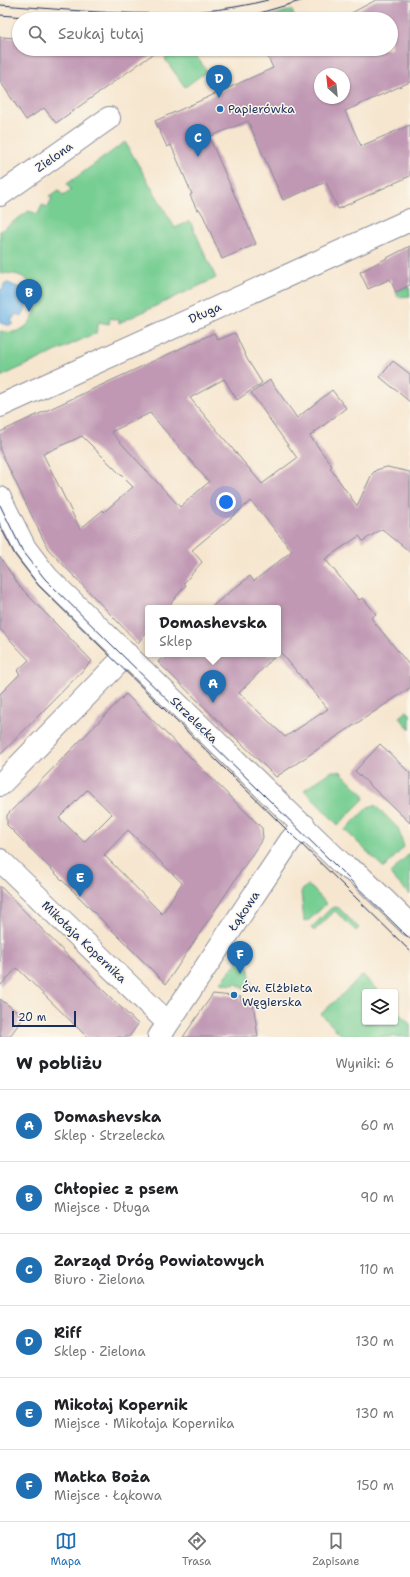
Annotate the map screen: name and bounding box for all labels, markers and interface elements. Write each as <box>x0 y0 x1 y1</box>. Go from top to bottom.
search box <box>12 12 398 56</box>
icon: search <box>26 23 48 45</box>
text: Szukaj tutaj <box>58 24 144 44</box>
pin: D <box>206 65 232 98</box>
north arrow <box>314 68 350 104</box>
place label: Papierówka <box>228 101 295 117</box>
marker: Papierówka <box>215 104 225 114</box>
pin: C <box>185 124 211 157</box>
street label: Zielona <box>32 138 76 176</box>
pin: B <box>16 279 42 312</box>
street label: Długa <box>186 299 224 327</box>
your location <box>216 492 236 512</box>
popup <box>145 605 281 657</box>
text: Domashevska <box>159 613 267 633</box>
text: Sklep <box>159 633 192 650</box>
pin: A <box>200 670 226 703</box>
street label: Strzelecka <box>167 693 222 747</box>
pin: E <box>67 864 93 897</box>
street label: Łąkowa <box>224 887 264 935</box>
street label: Mikołaja Kopernika <box>38 897 130 987</box>
pin: F <box>227 941 253 974</box>
place label: Św. Elżbieta Węgierska <box>242 980 313 1010</box>
map controls <box>362 989 398 1025</box>
button: layers <box>362 989 398 1025</box>
marker: Św. Elżbieta Węgierska <box>229 990 239 1000</box>
scale bar <box>12 1009 76 1028</box>
text: 20 m <box>18 1010 46 1025</box>
text: W pobliżu <box>16 1052 102 1074</box>
text: Wyniki: 6 <box>335 1055 394 1072</box>
text: Domashevska <box>54 1107 161 1127</box>
text: A <box>24 1117 34 1134</box>
text: 60 m <box>361 1117 394 1134</box>
text: Sklep · Strzelecka <box>54 1127 165 1144</box>
text: Chłopiec z psem <box>54 1179 179 1199</box>
text: B <box>25 1189 33 1206</box>
text: 90 m <box>360 1189 394 1206</box>
text: Miejsce · Długa <box>54 1199 150 1216</box>
text: Zarząd Dróg Powiatowych <box>54 1251 264 1271</box>
text: C <box>25 1261 33 1278</box>
text: 110 m <box>359 1261 394 1278</box>
text: Biuro · Zielona <box>54 1271 145 1288</box>
text: Riff <box>54 1323 82 1343</box>
text: D <box>24 1333 34 1350</box>
text: 130 m <box>356 1333 394 1350</box>
text: Sklep · Zielona <box>54 1343 146 1360</box>
text: Mikołaj Kopernik <box>54 1395 188 1415</box>
text: E <box>25 1405 33 1422</box>
text: 130 m <box>356 1405 394 1422</box>
text: Miejsce · Mikołaja Kopernika <box>54 1415 234 1432</box>
text: Matka Boża <box>54 1467 150 1487</box>
text: F <box>25 1477 33 1494</box>
text: 150 m <box>356 1477 394 1494</box>
text: Miejsce · Łąkowa <box>54 1487 162 1504</box>
tab: Mapa <box>51 1530 81 1569</box>
tab: Trasa <box>182 1530 211 1569</box>
tab: Zapisane <box>312 1530 359 1569</box>

